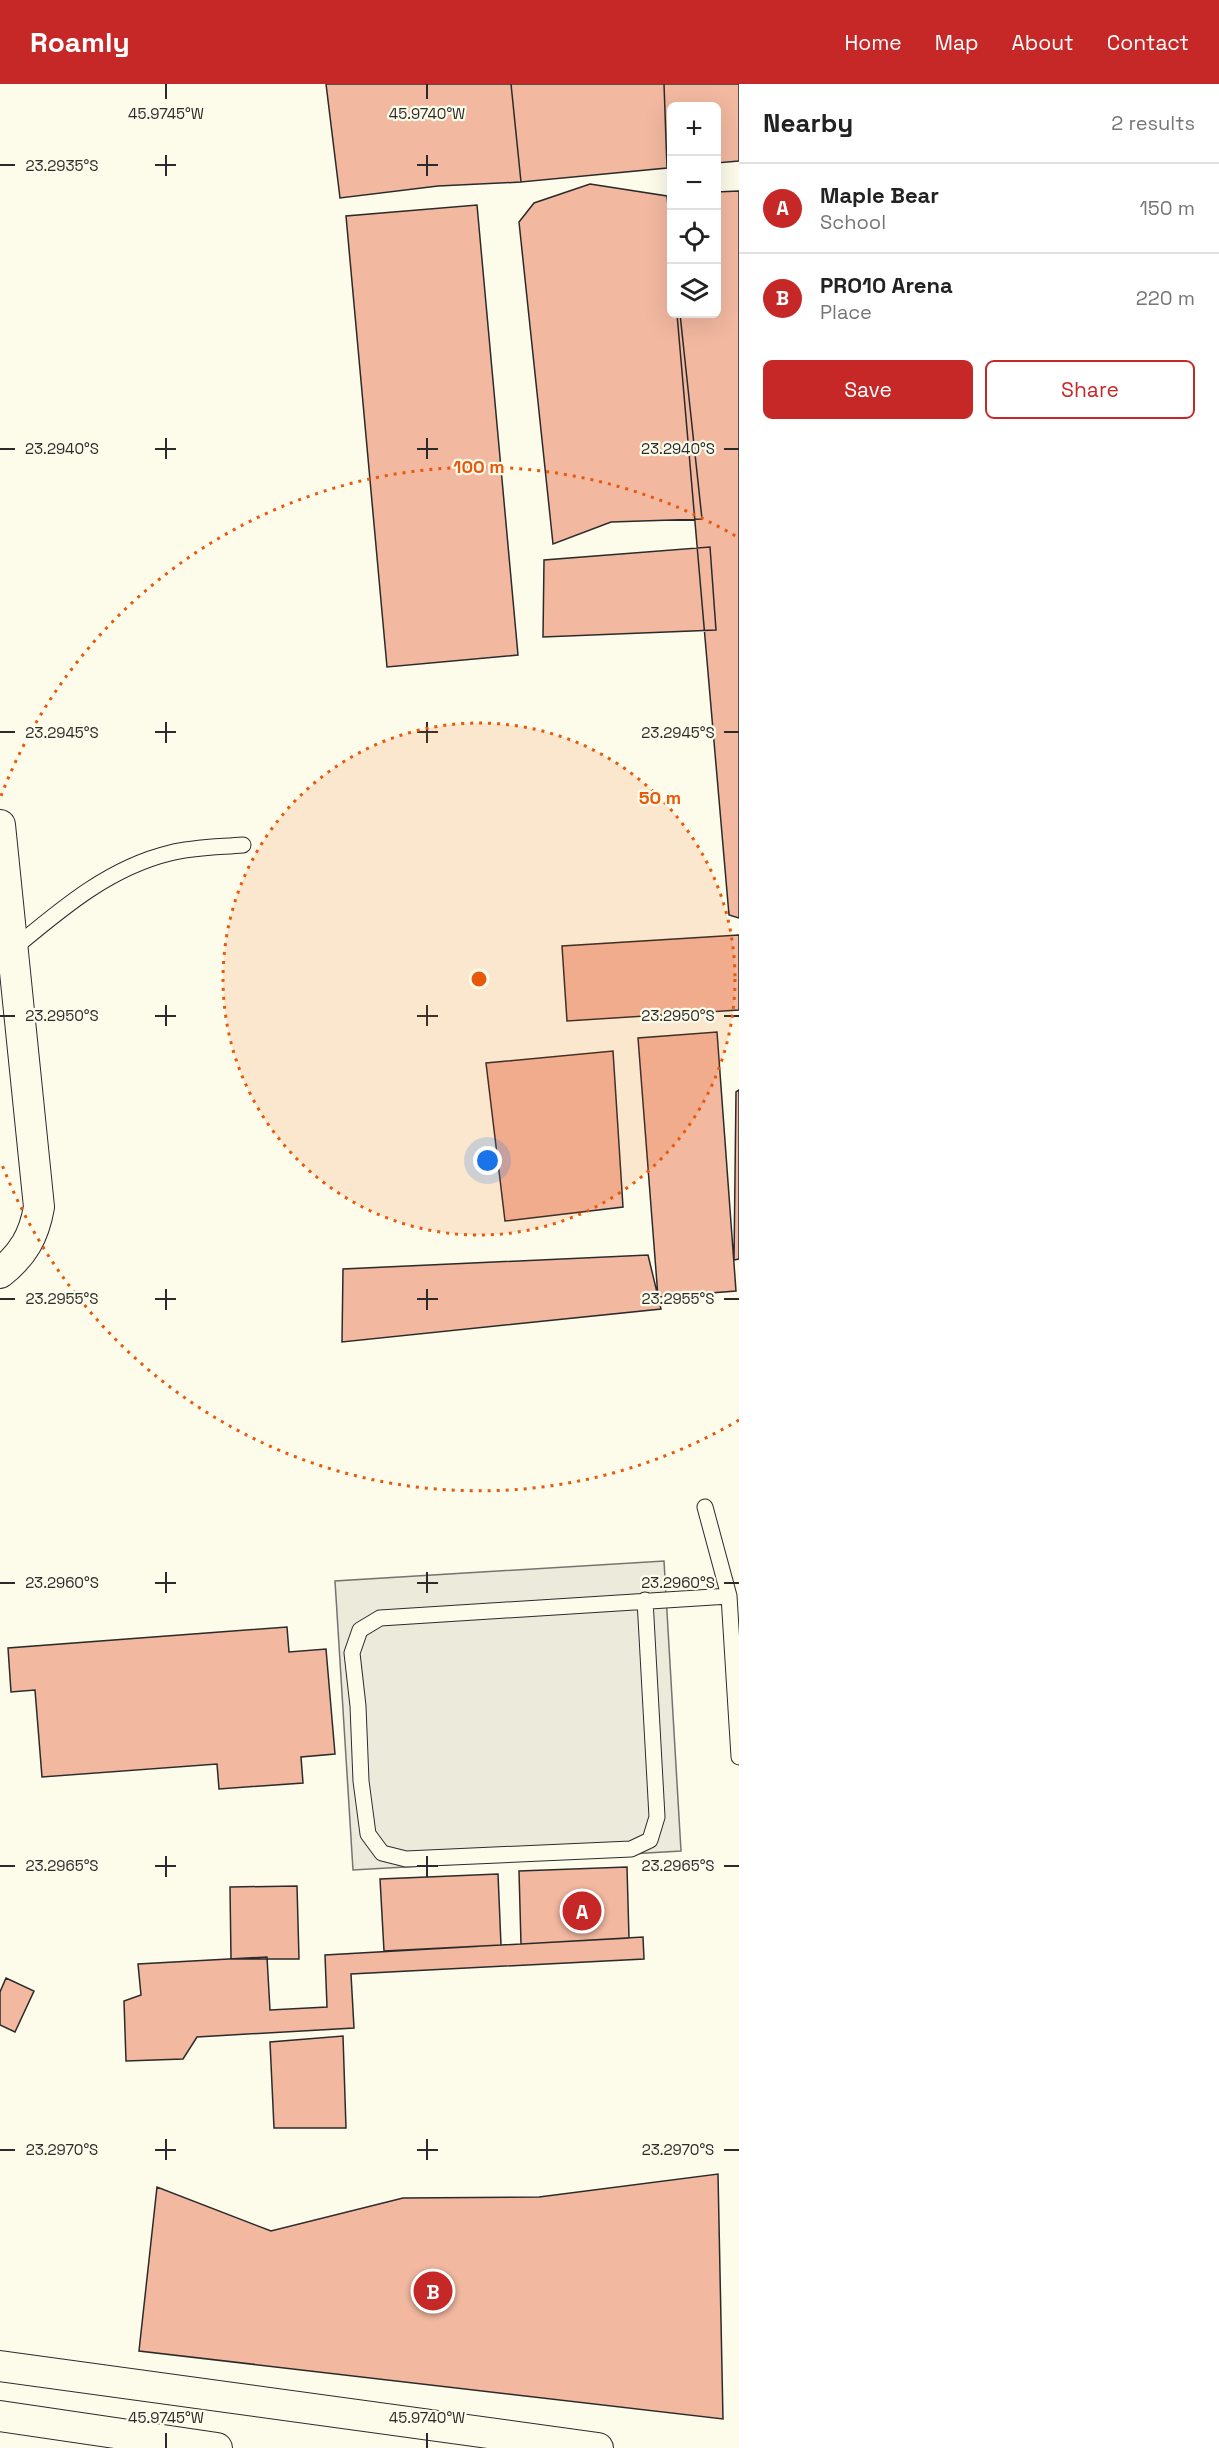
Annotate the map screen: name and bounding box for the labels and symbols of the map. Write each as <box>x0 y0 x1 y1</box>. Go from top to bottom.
text: 45.9745°W <box>128 104 204 123</box>
text: 45.9740°W <box>389 104 465 123</box>
text: 23.2935°S <box>26 156 99 175</box>
text: 23.2940°S <box>25 439 99 458</box>
text: 23.2940°S <box>641 439 715 458</box>
text: 100 m <box>453 455 505 478</box>
text: 23.2945°S <box>25 723 99 742</box>
text: 23.2945°S <box>641 723 715 742</box>
text: 50 m <box>639 786 681 809</box>
centre of rings <box>469 969 489 989</box>
text: 23.2950°S <box>25 1006 99 1025</box>
text: 23.2950°S <box>641 1006 715 1025</box>
your location <box>473 1146 502 1175</box>
text: 23.2955°S <box>26 1289 98 1308</box>
text: 23.2955°S <box>642 1289 714 1308</box>
text: 23.2960°S <box>25 1573 99 1592</box>
text: 23.2960°S <box>641 1573 715 1592</box>
text: 23.2965°S <box>25 1856 99 1875</box>
text: 23.2965°S <box>641 1856 715 1875</box>
pin: A <box>562 1888 602 1934</box>
text: 23.2970°S <box>26 2140 98 2159</box>
text: 23.2970°S <box>642 2140 714 2159</box>
pin: B <box>414 2268 452 2314</box>
text: 45.9745°W <box>128 2408 204 2427</box>
text: 45.9740°W <box>389 2408 465 2427</box>

